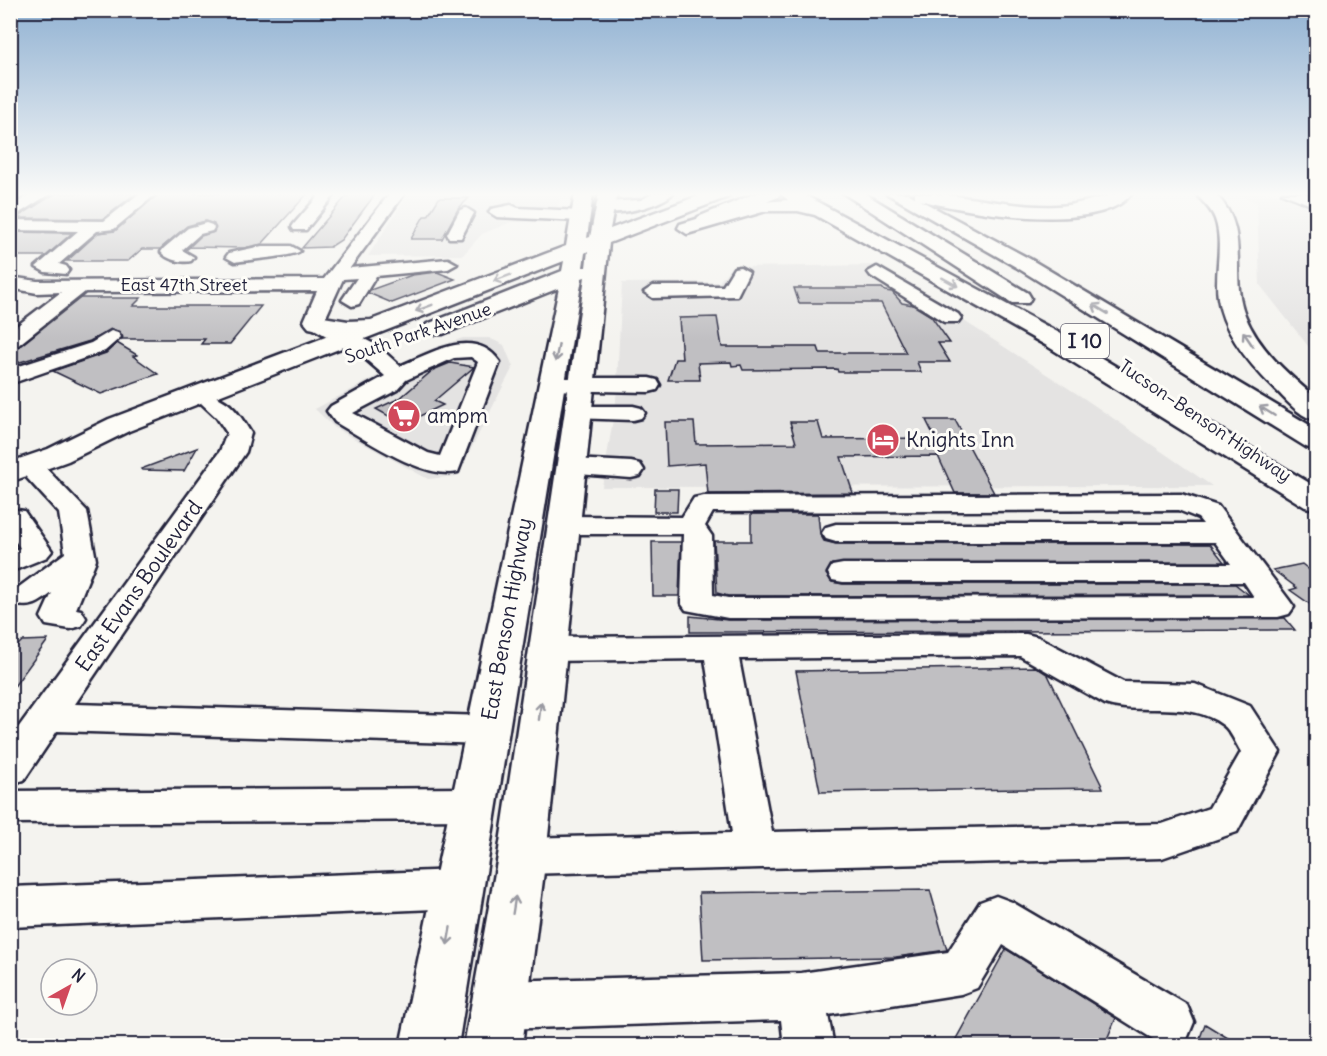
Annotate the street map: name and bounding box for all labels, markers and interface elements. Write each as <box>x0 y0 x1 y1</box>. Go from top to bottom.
street label: East 47th Street <box>121 273 247 296</box>
one-way arrow <box>494 273 512 284</box>
one-way arrow <box>940 277 958 288</box>
street label: South Park Avenue <box>342 297 494 368</box>
one-way arrow <box>416 303 434 314</box>
one-way arrow <box>1092 303 1109 315</box>
road number: I 10 <box>1061 324 1109 358</box>
one-way arrow <box>1242 331 1254 348</box>
one-way arrow <box>551 343 562 362</box>
street label: Tucson–Benson Highway <box>1115 354 1296 487</box>
supermarket icon: ampm <box>386 398 422 434</box>
place label: ampm <box>427 402 488 429</box>
one-way arrow <box>1259 404 1276 416</box>
hotel icon: Knights Inn <box>865 422 901 458</box>
place label: Knights Inn <box>906 426 1014 453</box>
street label: East Evans Boulevard <box>69 495 208 677</box>
street label: East Benson Highway <box>475 516 538 722</box>
one-way arrow <box>535 702 546 722</box>
one-way arrow <box>508 895 519 915</box>
one-way arrow <box>443 926 454 945</box>
north arrow <box>39 957 99 1017</box>
text: N <box>68 964 89 987</box>

